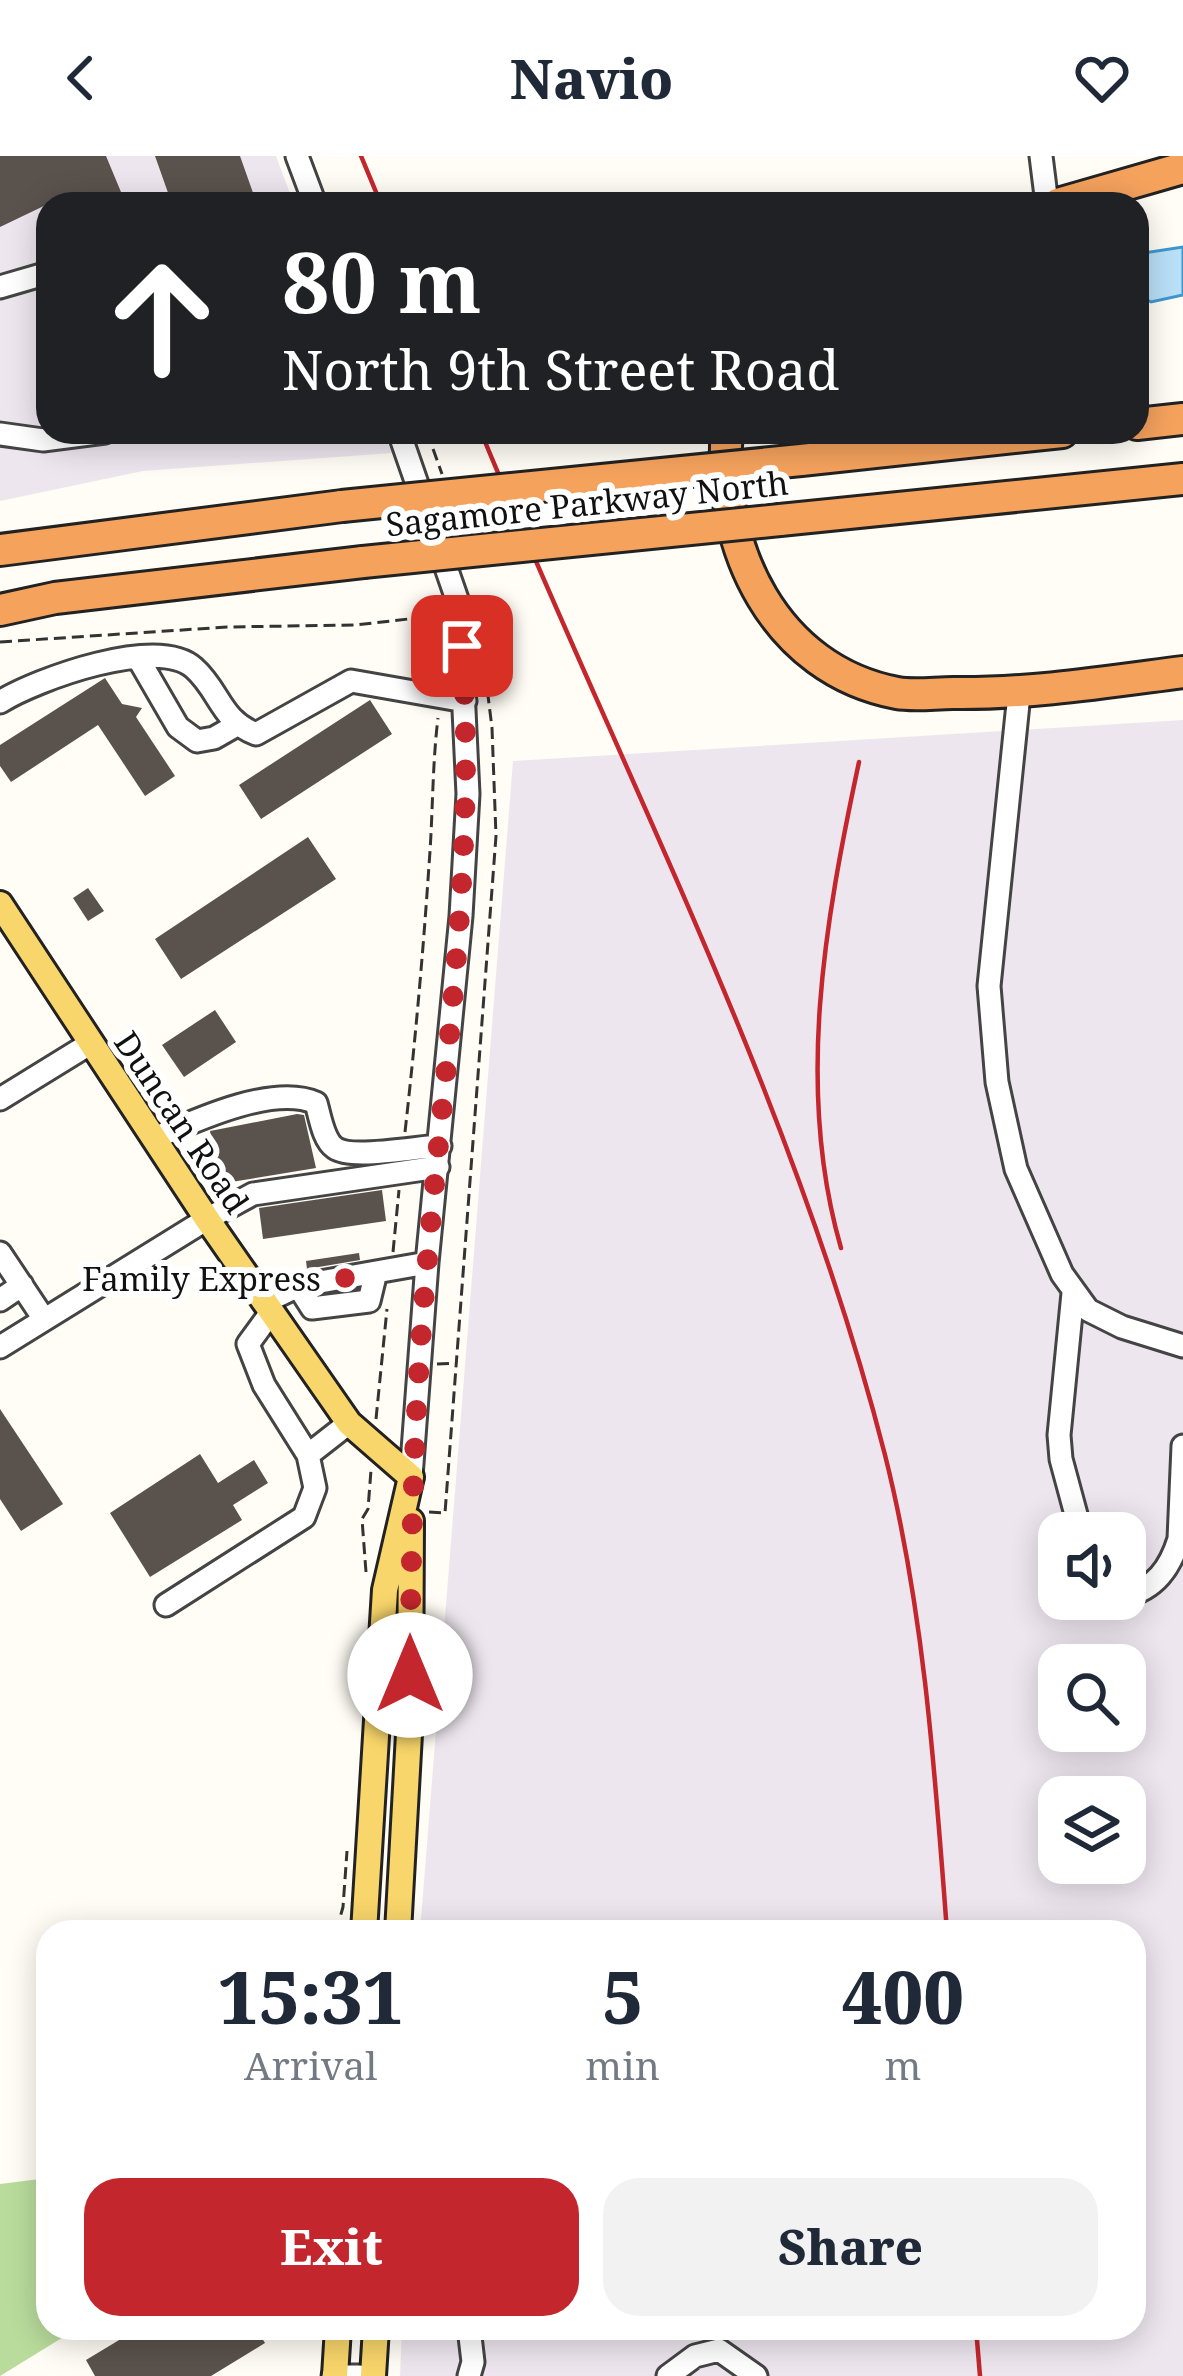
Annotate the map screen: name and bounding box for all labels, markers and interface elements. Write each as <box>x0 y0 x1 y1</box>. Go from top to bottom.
text: Navio <box>510 41 673 115</box>
icon: back <box>48 45 114 111</box>
icon: heart <box>1069 45 1135 111</box>
text: 80 m <box>282 223 482 338</box>
icon: ahead <box>84 240 240 396</box>
text: North 9th Street Road <box>282 332 839 406</box>
street label: Sagamore Parkway North <box>384 459 790 546</box>
pin <box>411 595 513 697</box>
icon: arrive <box>429 613 495 679</box>
street label: Duncan Road <box>105 1022 259 1222</box>
place label: Family Express <box>82 1256 321 1301</box>
marker: Family Express <box>332 1265 358 1291</box>
map controls <box>1038 1512 1146 1884</box>
button: sound <box>1038 1512 1146 1620</box>
position arrow <box>347 1612 473 1738</box>
button: search <box>1038 1644 1146 1752</box>
button: layers <box>1038 1776 1146 1884</box>
text: 15:31 <box>218 1947 404 2045</box>
text: 5 <box>602 1947 643 2045</box>
text: 400 <box>842 1947 964 2045</box>
text: Arrival <box>244 2038 377 2091</box>
text: min <box>585 2038 660 2091</box>
text: m <box>885 2038 921 2091</box>
button: Exit <box>84 2178 579 2316</box>
button: Share <box>603 2178 1098 2316</box>

